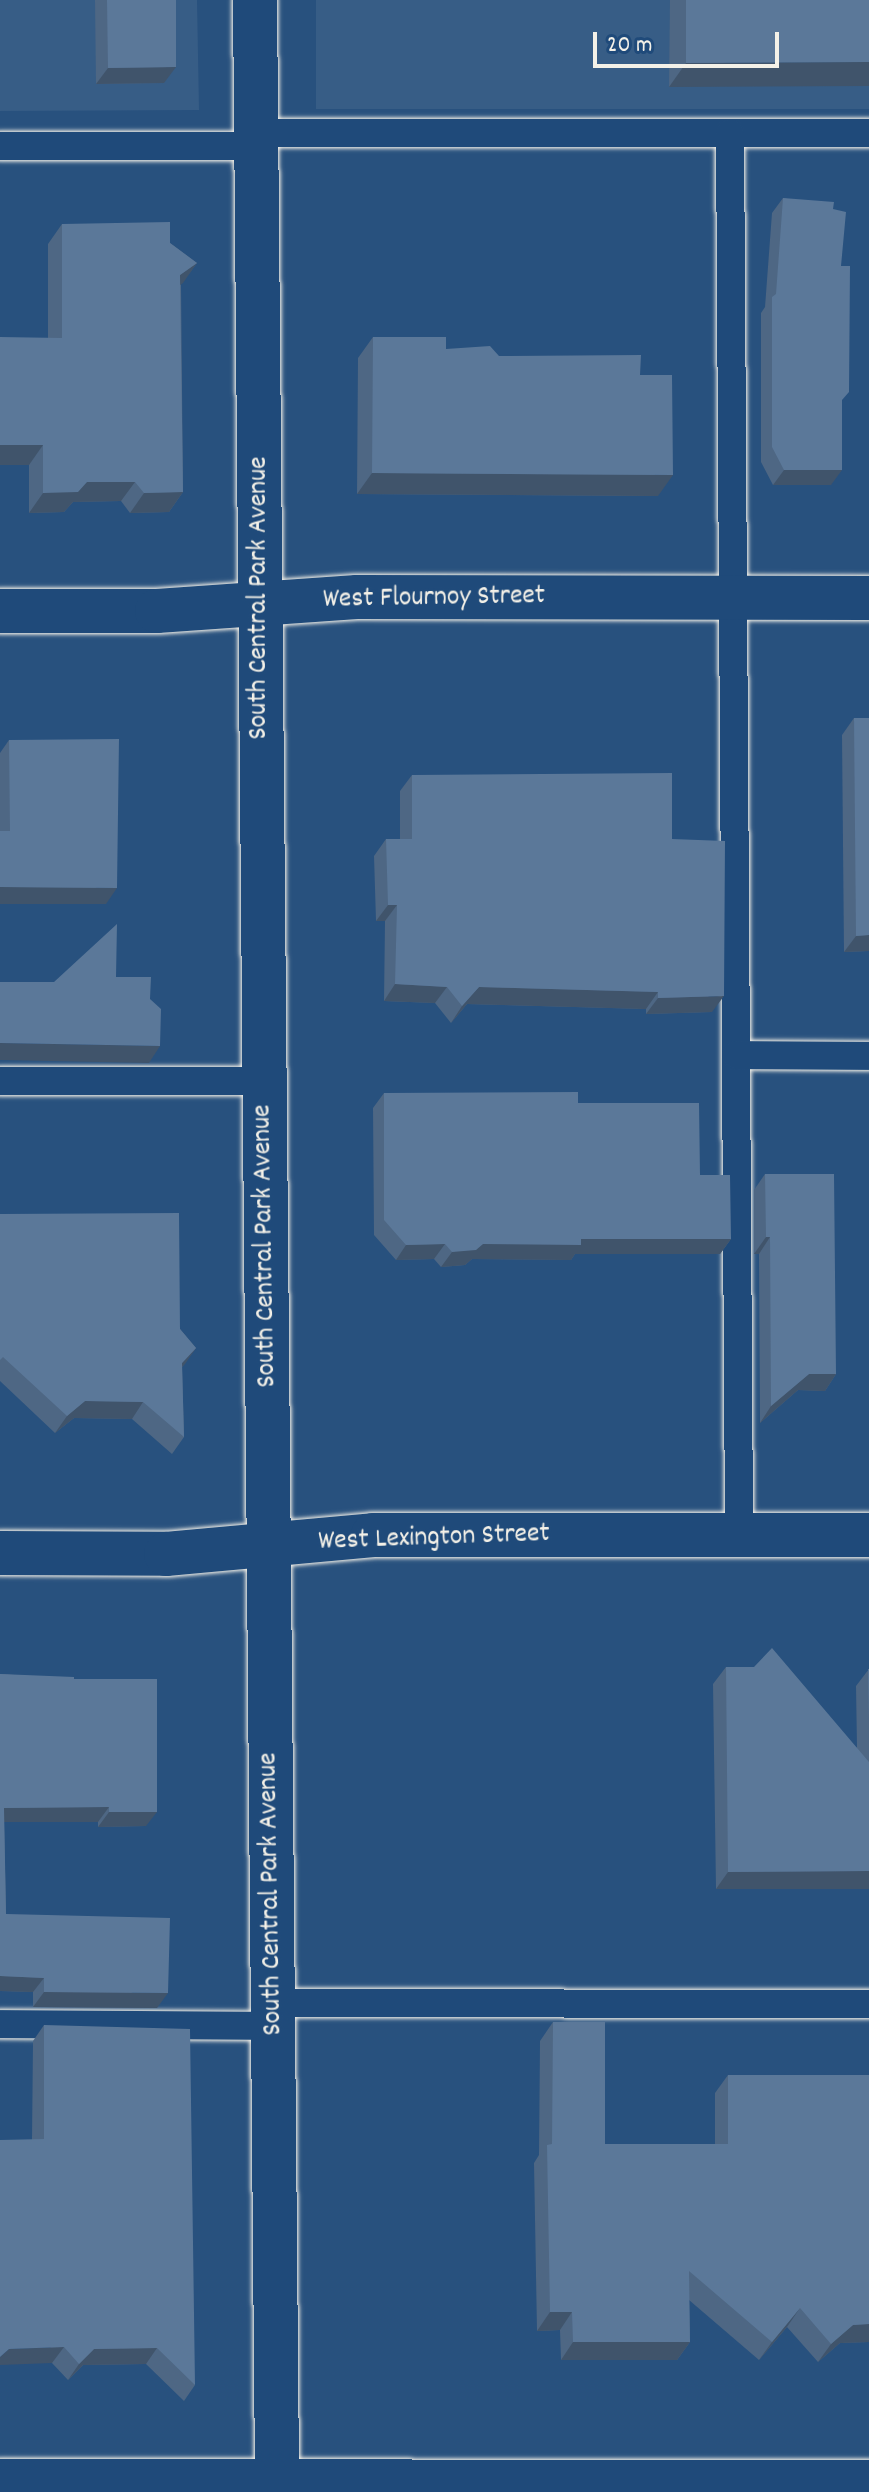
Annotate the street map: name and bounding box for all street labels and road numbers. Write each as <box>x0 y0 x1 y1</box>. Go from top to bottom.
street label: South Central Park Avenue <box>243 456 277 740</box>
street label: West Flournoy Street <box>323 580 545 618</box>
street label: South Central Park Avenue <box>247 1104 285 1388</box>
street label: West Lexington Street <box>318 1518 550 1560</box>
street label: South Central Park Avenue <box>253 1752 291 2036</box>

